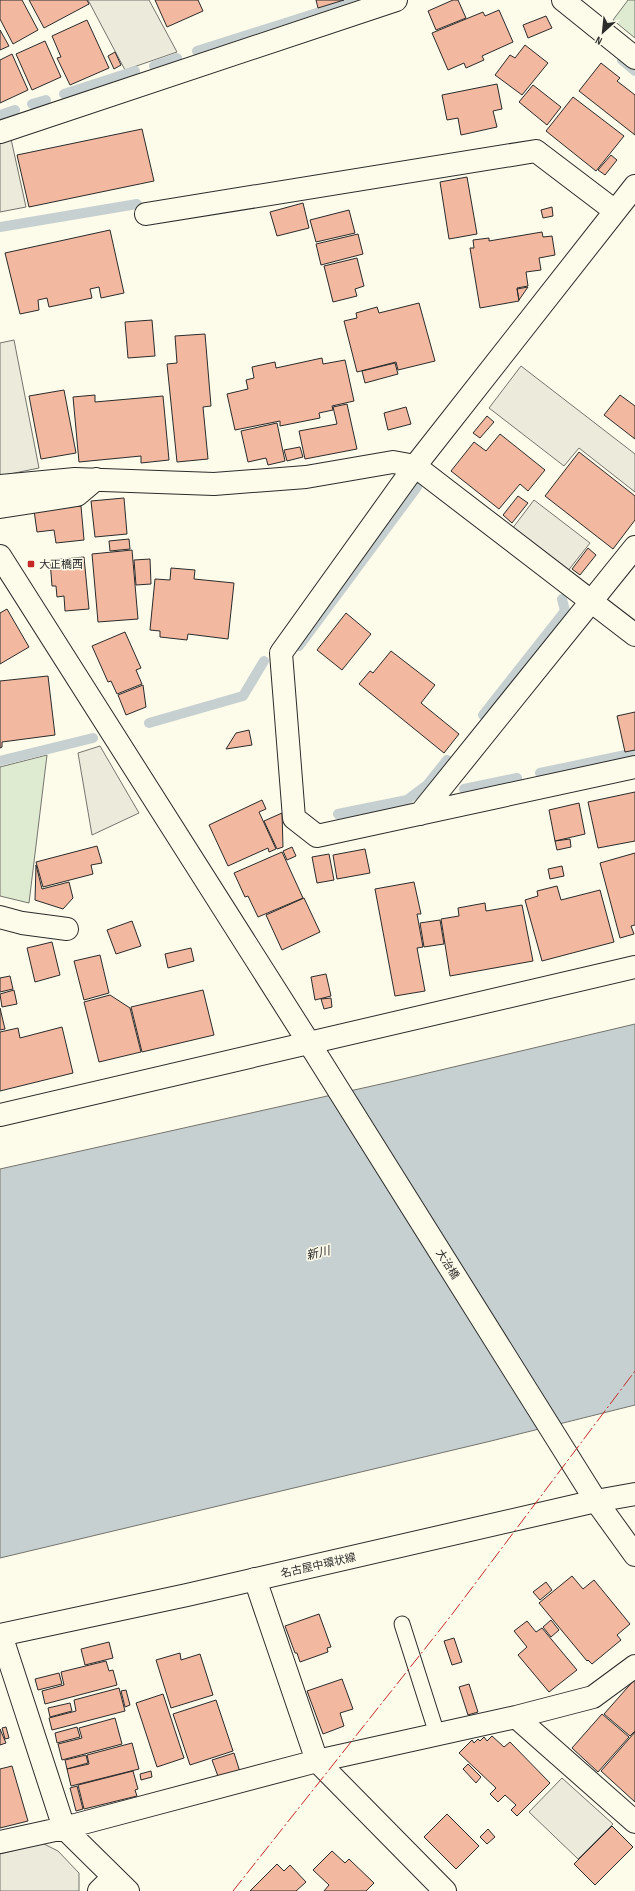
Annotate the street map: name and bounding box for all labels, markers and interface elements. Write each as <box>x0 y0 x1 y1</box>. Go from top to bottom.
north arrow <box>583 12 623 52</box>
text: N <box>593 33 604 48</box>
place label: 大正橋西 <box>39 558 83 571</box>
marker: 大正橋西 <box>26 559 36 569</box>
water label: 新川 <box>305 1243 334 1264</box>
street label: 大治橋 <box>433 1247 462 1282</box>
street label: 名古屋中環状線 <box>279 1550 357 1580</box>

